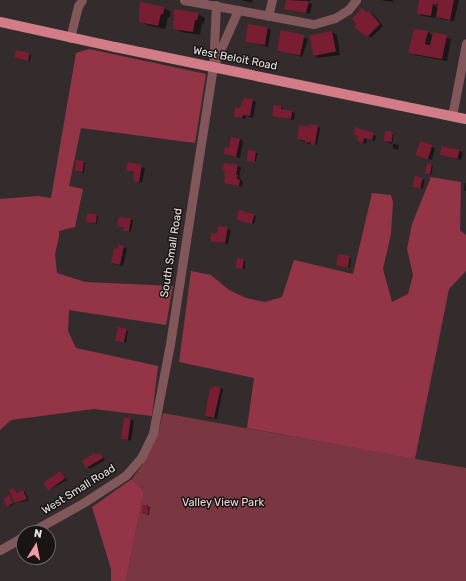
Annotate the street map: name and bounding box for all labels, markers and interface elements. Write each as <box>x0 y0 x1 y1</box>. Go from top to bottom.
street label: West Beloit Road <box>192 44 278 74</box>
street label: South Small Road <box>158 207 186 299</box>
street label: West Small Road <box>40 462 118 518</box>
park label: Valley View Park <box>182 496 264 510</box>
north arrow <box>16 525 56 565</box>
text: N <box>33 527 43 541</box>

